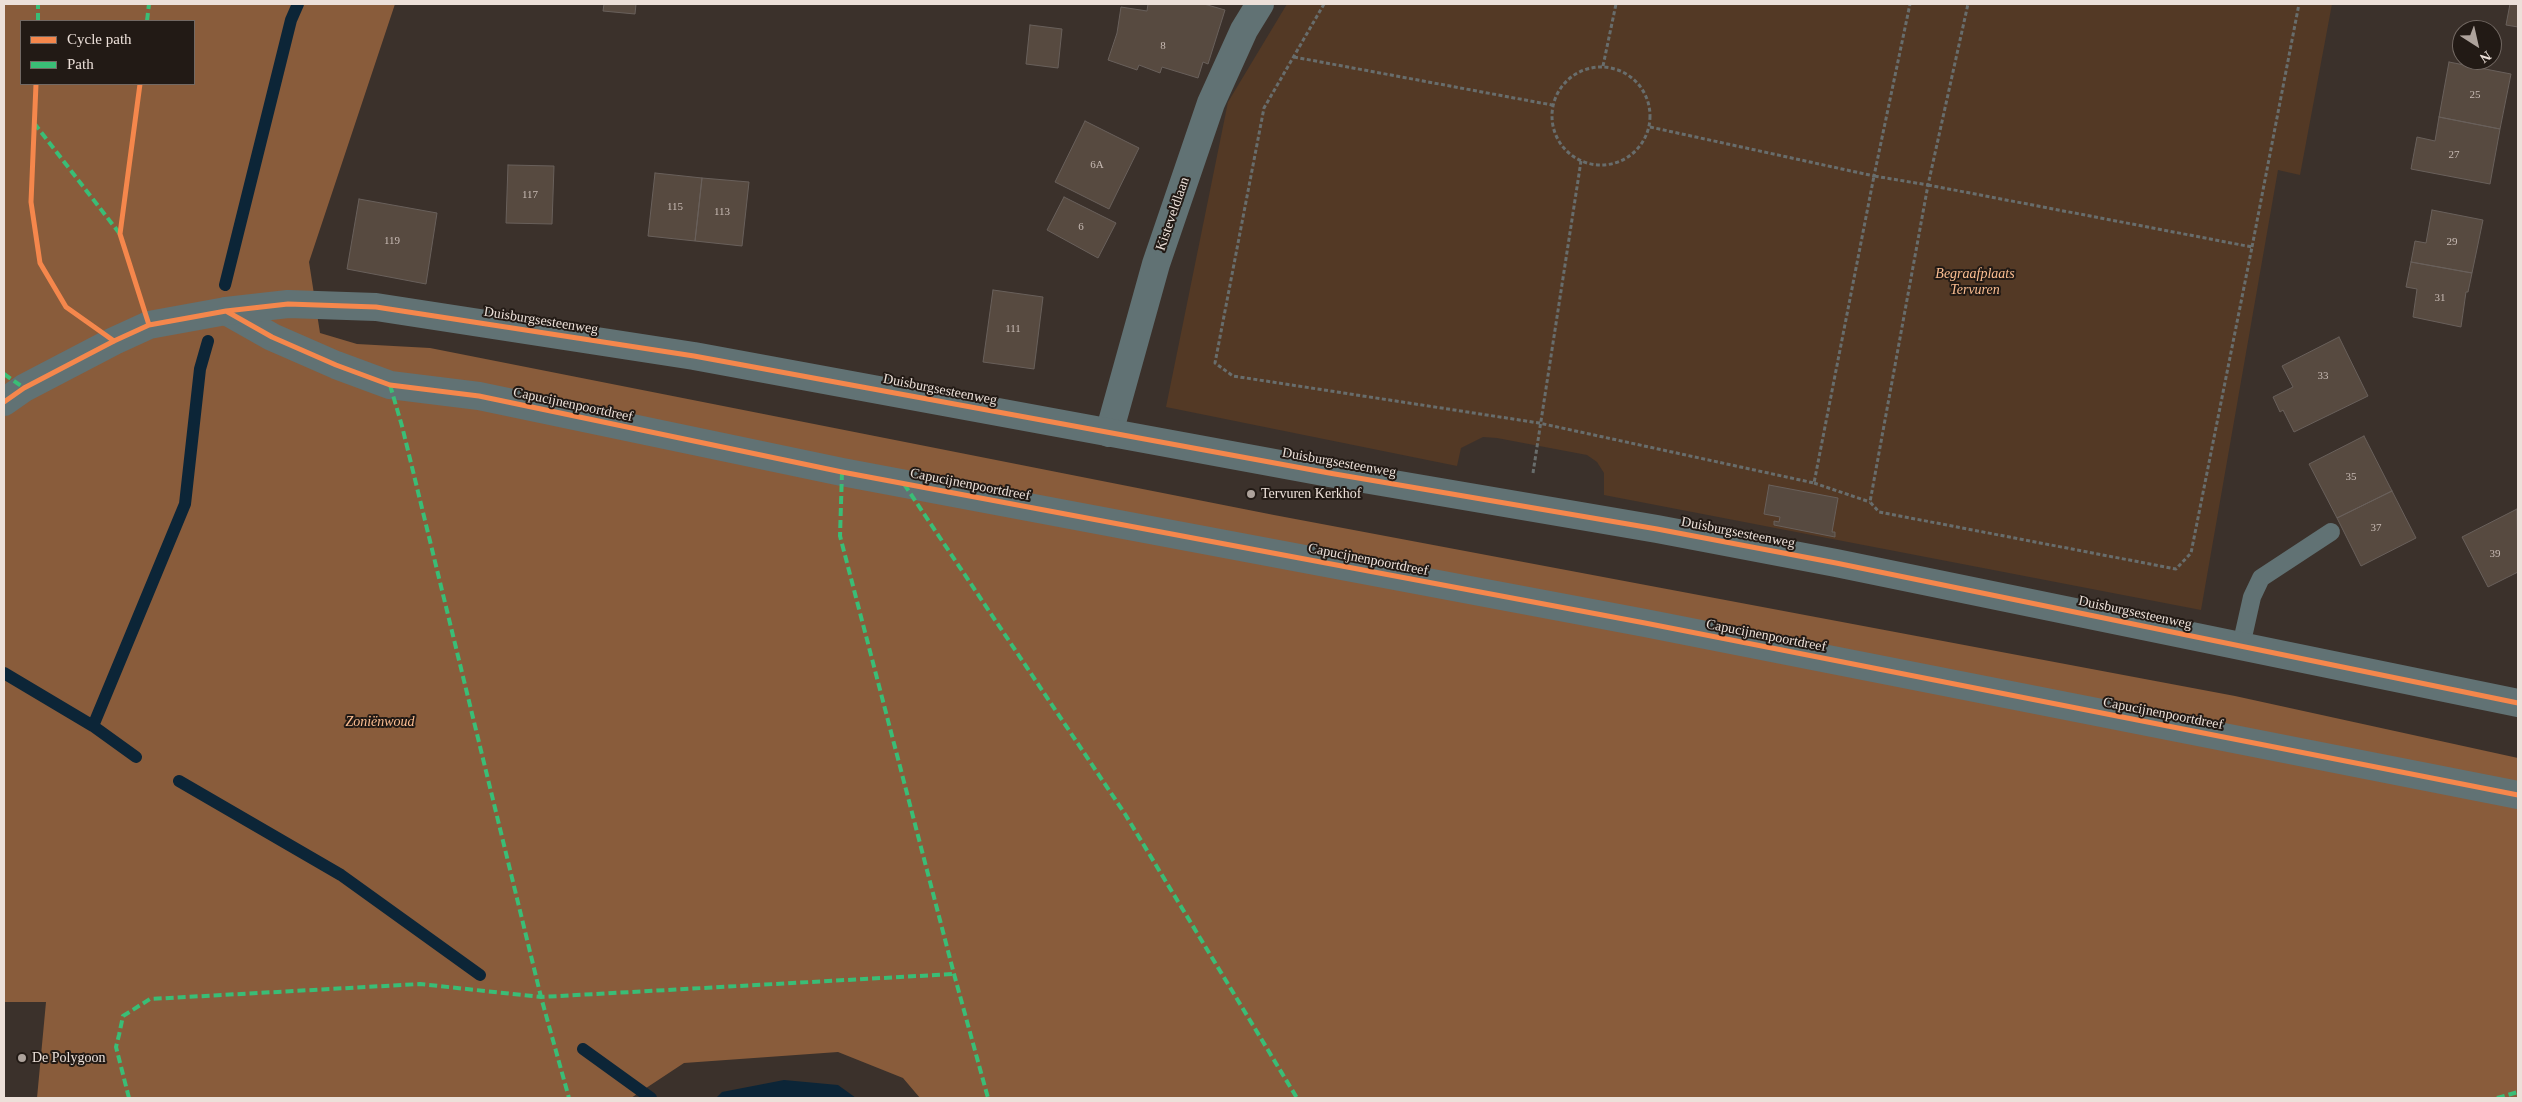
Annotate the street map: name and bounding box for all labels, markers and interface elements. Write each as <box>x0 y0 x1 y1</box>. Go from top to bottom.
legend <box>20 20 195 85</box>
north arrow <box>2452 20 2502 70</box>
text: Cycle path <box>67 31 132 47</box>
house number: 8 <box>1160 39 1166 53</box>
text: N <box>2477 48 2494 66</box>
text: Path <box>67 56 94 72</box>
house number: 25 <box>2470 88 2480 102</box>
house number: 27 <box>2448 148 2460 162</box>
house number: 6A <box>1090 158 1104 172</box>
street label: Kisteveldlaan <box>1153 175 1193 253</box>
house number: 117 <box>522 188 538 202</box>
house number: 115 <box>667 200 683 214</box>
house number: 113 <box>714 205 730 219</box>
house number: 6 <box>1078 220 1084 234</box>
house number: 119 <box>384 234 400 248</box>
house number: 29 <box>2446 235 2458 249</box>
park label: Begraafplaats Tervuren <box>1935 266 2015 298</box>
house number: 31 <box>2434 291 2446 305</box>
street label: Duisburgsesteenweg <box>483 304 599 338</box>
house number: 111 <box>1005 322 1021 336</box>
house number: 33 <box>2318 369 2328 383</box>
street label: Duisburgsesteenweg <box>882 371 998 409</box>
street label: Capucijnenpoortdreef <box>512 384 634 426</box>
street label: Duisburgsesteenweg <box>1281 445 1397 481</box>
street label: Capucijnenpoortdreef <box>908 465 1032 505</box>
house number: 35 <box>2346 470 2356 484</box>
place label: Tervuren Kerkhof <box>1261 486 1361 502</box>
marker: Tervuren Kerkhof <box>1245 488 1257 500</box>
street label: Duisburgsesteenweg <box>1680 514 1796 552</box>
house number: 37 <box>2370 521 2382 535</box>
street label: Capucijnenpoortdreef <box>1306 540 1430 580</box>
house number: 39 <box>2490 547 2500 561</box>
street label: Duisburgsesteenweg <box>2077 593 2193 633</box>
street label: Capucijnenpoortdreef <box>1704 616 1828 656</box>
street label: Capucijnenpoortdreef <box>2101 694 2225 734</box>
park label: Zoniënwoud <box>345 714 415 730</box>
place label: De Polygoon <box>32 1050 106 1066</box>
marker: De Polygoon <box>16 1052 28 1064</box>

